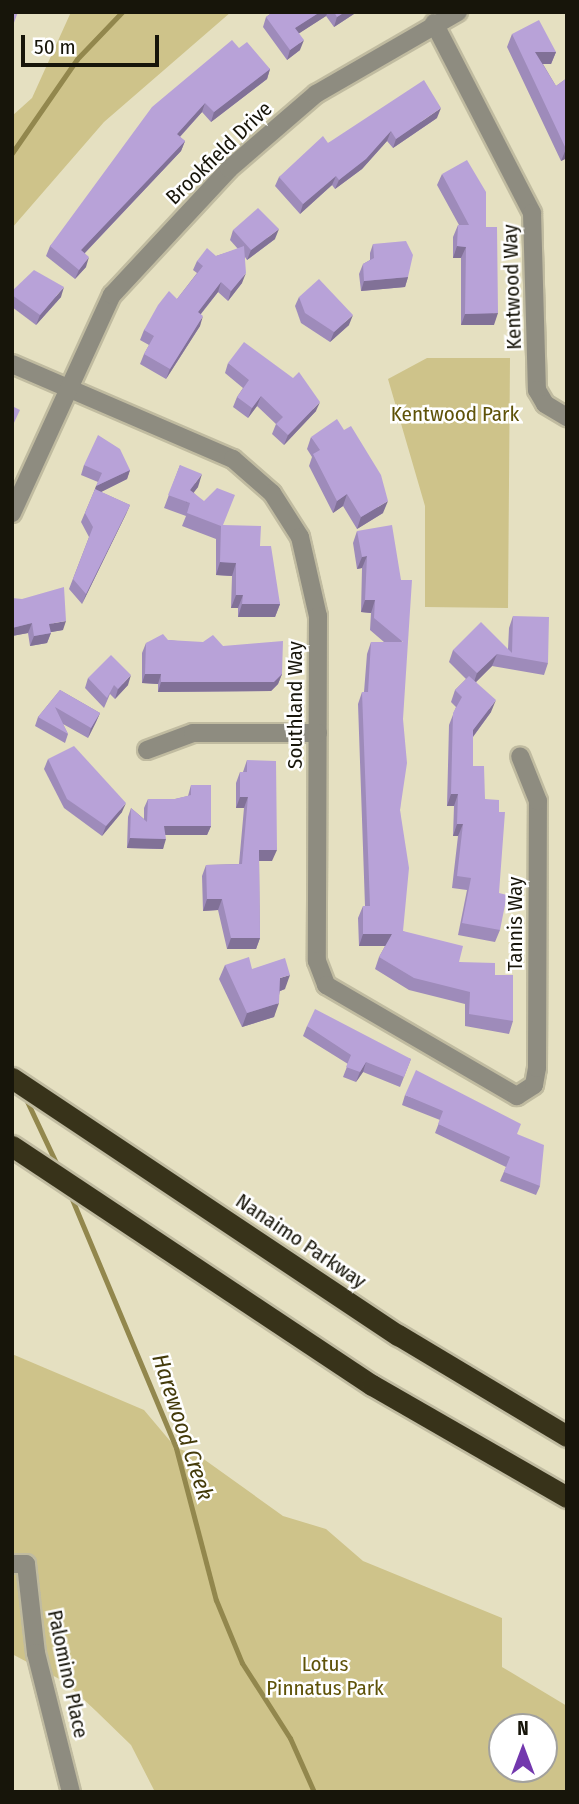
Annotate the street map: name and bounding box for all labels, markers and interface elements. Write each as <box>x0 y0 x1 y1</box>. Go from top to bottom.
scale bar <box>24 21 163 65</box>
text: 50 m <box>34 34 76 60</box>
street label: Brookfield Drive <box>161 96 277 210</box>
street label: Kentwood Way <box>497 224 527 350</box>
park label: Kentwood Park <box>391 401 519 427</box>
street label: Southland Way <box>282 641 308 769</box>
street label: Tannis Way <box>502 877 528 971</box>
street label: Nanaimo Parkway <box>231 1188 371 1294</box>
water label: Harewood Creek <box>146 1350 220 1504</box>
street label: Palomino Place <box>42 1608 94 1740</box>
park label: Lotus Pinnatus Park <box>266 1651 384 1701</box>
north arrow <box>488 1713 558 1783</box>
text: N <box>517 1717 529 1740</box>

